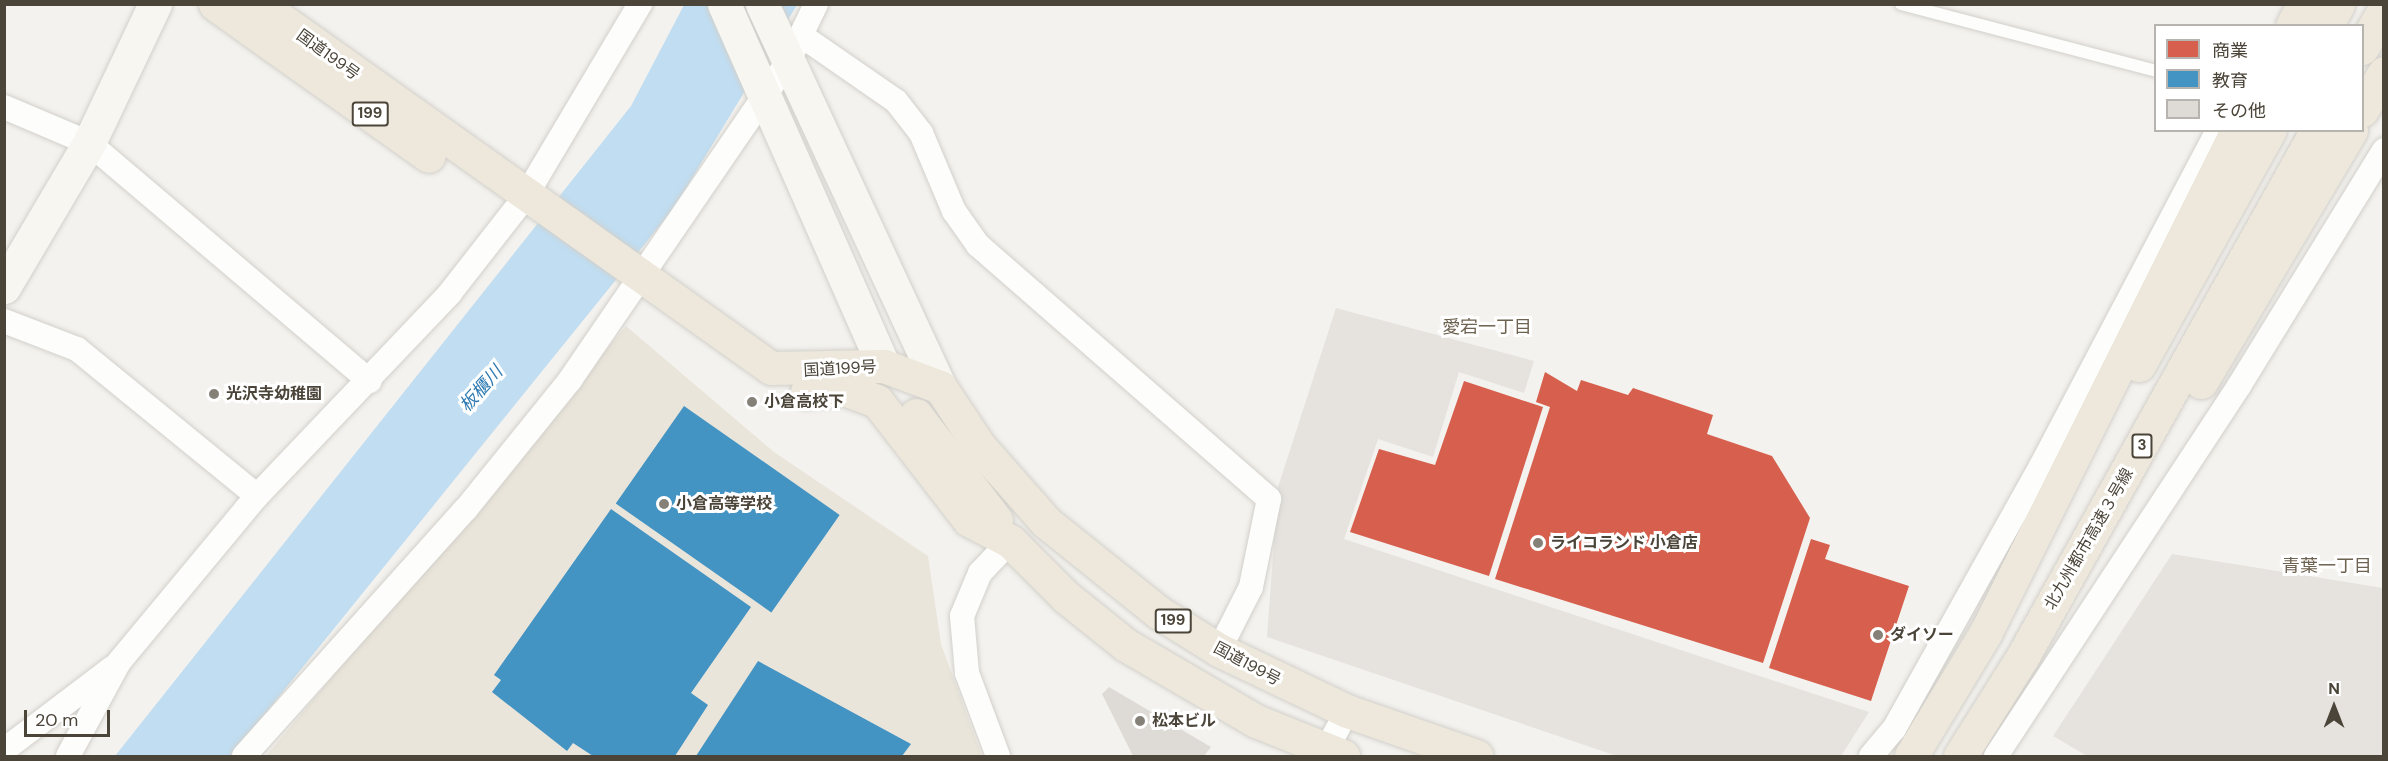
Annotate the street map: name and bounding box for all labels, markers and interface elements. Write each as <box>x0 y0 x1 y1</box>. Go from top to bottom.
legend <box>2154 24 2364 132</box>
street label: 国道199号 <box>293 26 363 84</box>
text: 商業 <box>2212 39 2248 63</box>
text: 教育 <box>2212 69 2248 93</box>
text: その他 <box>2212 99 2266 123</box>
road number: 199 <box>350 102 389 126</box>
district label: 愛宕一丁目 <box>1442 316 1532 338</box>
street label: 国道199号 <box>803 358 877 380</box>
water label: 板櫃川 <box>455 362 507 416</box>
place label: 光沢寺幼稚園 <box>226 384 322 404</box>
marker: 光沢寺幼稚園 <box>207 387 221 401</box>
place label: 小倉高校下 <box>764 392 844 412</box>
marker: 小倉高校下 <box>745 395 759 409</box>
road number: 3 <box>2130 434 2154 458</box>
street label: 北九州都市高速３号線 <box>2041 465 2137 613</box>
place label: 小倉高等学校 <box>676 494 772 514</box>
marker: 小倉高等学校 <box>657 497 671 511</box>
place label: ライコランド 小倉店 <box>1550 533 1698 553</box>
marker: ライコランド 小倉店 <box>1531 536 1545 550</box>
district label: 青葉一丁目 <box>2282 555 2372 577</box>
road number: 199 <box>1154 609 1192 633</box>
place label: ダイソー <box>1890 625 1954 645</box>
marker: ダイソー <box>1871 628 1885 642</box>
street label: 国道199号 <box>1210 638 1284 690</box>
north arrow <box>2304 677 2364 737</box>
text: N <box>2328 678 2340 699</box>
scale bar <box>27 698 112 736</box>
text: 20 m <box>35 708 78 732</box>
place label: 松本ビル <box>1152 711 1216 731</box>
marker: 松本ビル <box>1133 714 1147 728</box>

